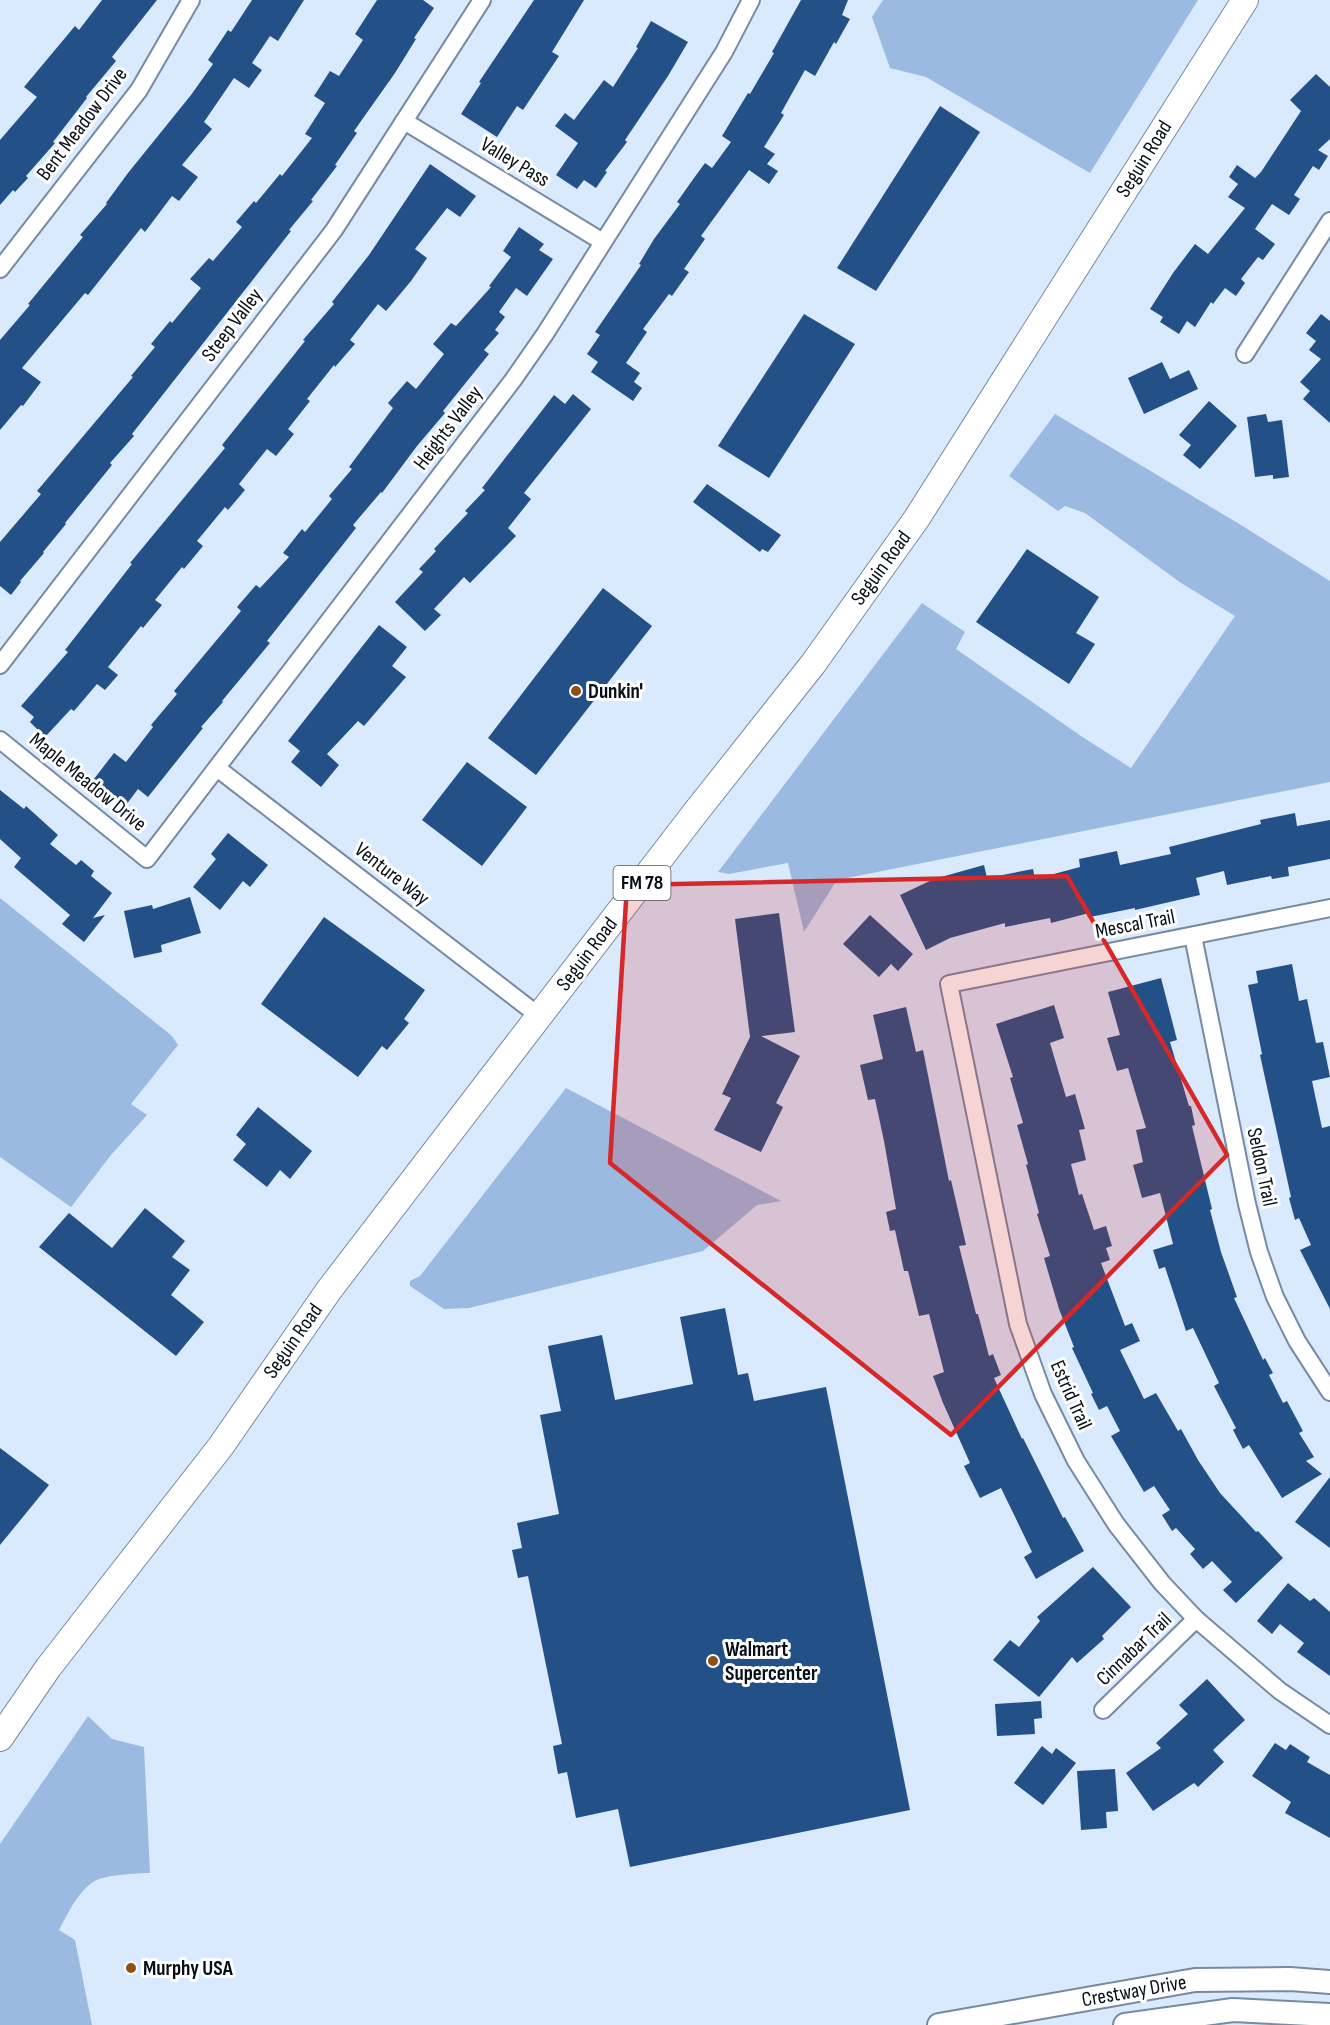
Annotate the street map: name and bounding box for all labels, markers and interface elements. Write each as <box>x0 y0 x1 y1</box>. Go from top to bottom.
street label: Bent Meadow Drive <box>31 63 133 185</box>
street label: Seguin Road <box>1111 116 1177 202</box>
street label: Valley Pass <box>476 132 554 192</box>
street label: Steep Valley <box>196 283 268 367</box>
street label: Heights Valley <box>408 381 488 475</box>
street label: Seguin Road <box>846 526 916 610</box>
place label: Dunkin' <box>588 679 643 704</box>
marker: Dunkin' <box>569 684 583 698</box>
street label: Maple Meadow Drive <box>25 727 151 837</box>
street label: Venture Way <box>350 837 434 911</box>
road number: FM 78 <box>614 866 670 900</box>
street label: Mescal Trail <box>1093 904 1177 944</box>
street label: Seguin Road <box>551 912 623 996</box>
street label: Seldon Trail <box>1241 1125 1283 1209</box>
street label: Seguin Road <box>258 1299 328 1383</box>
street label: Estrid Trail <box>1045 1356 1097 1434</box>
street label: Cinnabar Trail <box>1091 1607 1177 1691</box>
place label: Walmart Supercenter <box>725 1637 818 1686</box>
marker: Walmart Supercenter <box>706 1654 720 1668</box>
place label: Murphy USA <box>143 1956 234 1981</box>
marker: Murphy USA <box>124 1961 138 1975</box>
street label: Crestway Drive <box>1080 1970 1188 2012</box>

